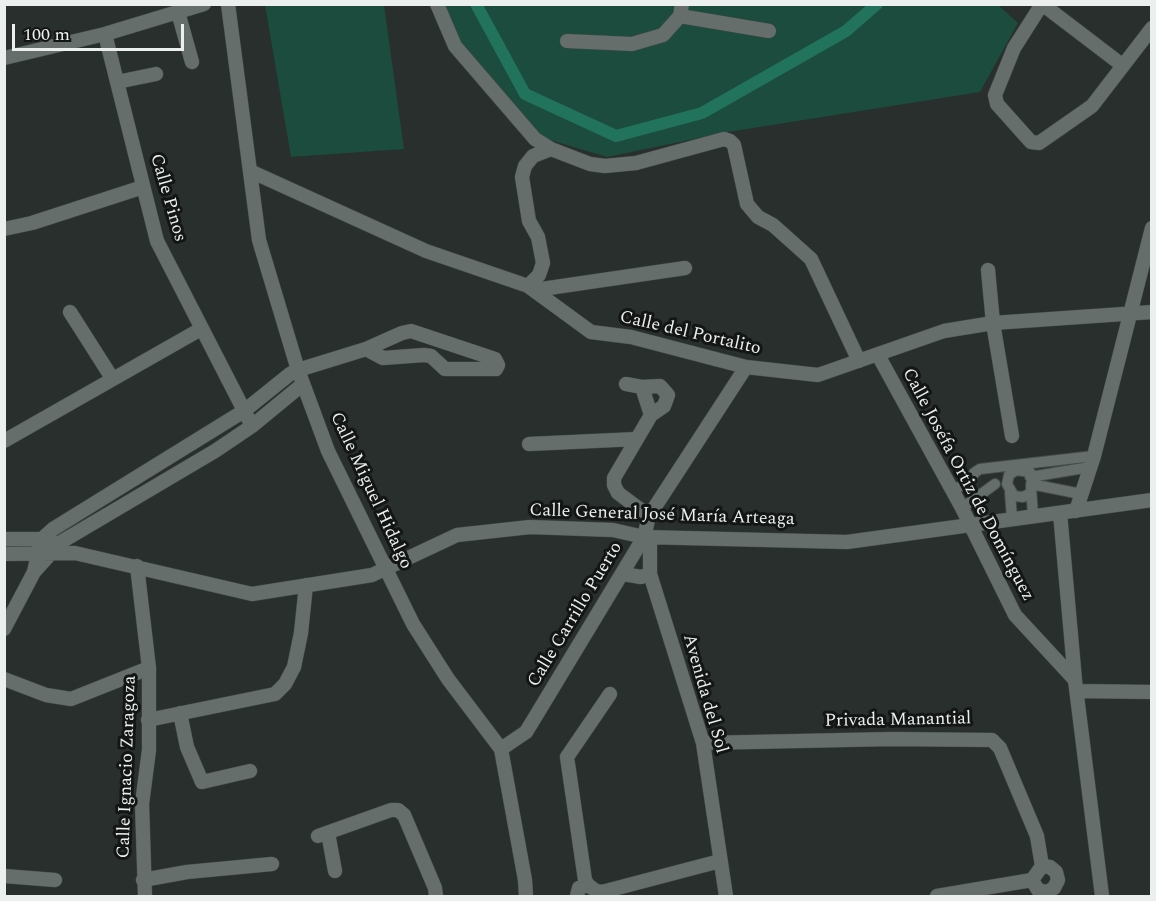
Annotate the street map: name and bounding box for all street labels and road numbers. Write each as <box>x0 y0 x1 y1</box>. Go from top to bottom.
street label: Calle Pinos <box>144 151 190 245</box>
street label: Calle del Portalito <box>617 307 763 361</box>
street label: Calle Joséfa Ortiz de Domínguez <box>896 365 1038 605</box>
street label: Calle Miguel Hidalgo <box>324 409 416 573</box>
street label: Calle General José María Arteaga <box>529 501 795 531</box>
street label: Calle Carrillo Puerto <box>524 538 628 692</box>
street label: Avenida del Sol <box>677 632 731 756</box>
street label: Calle Ignacio Zaragoza <box>114 675 142 859</box>
street label: Privada Manantial <box>825 709 971 733</box>

